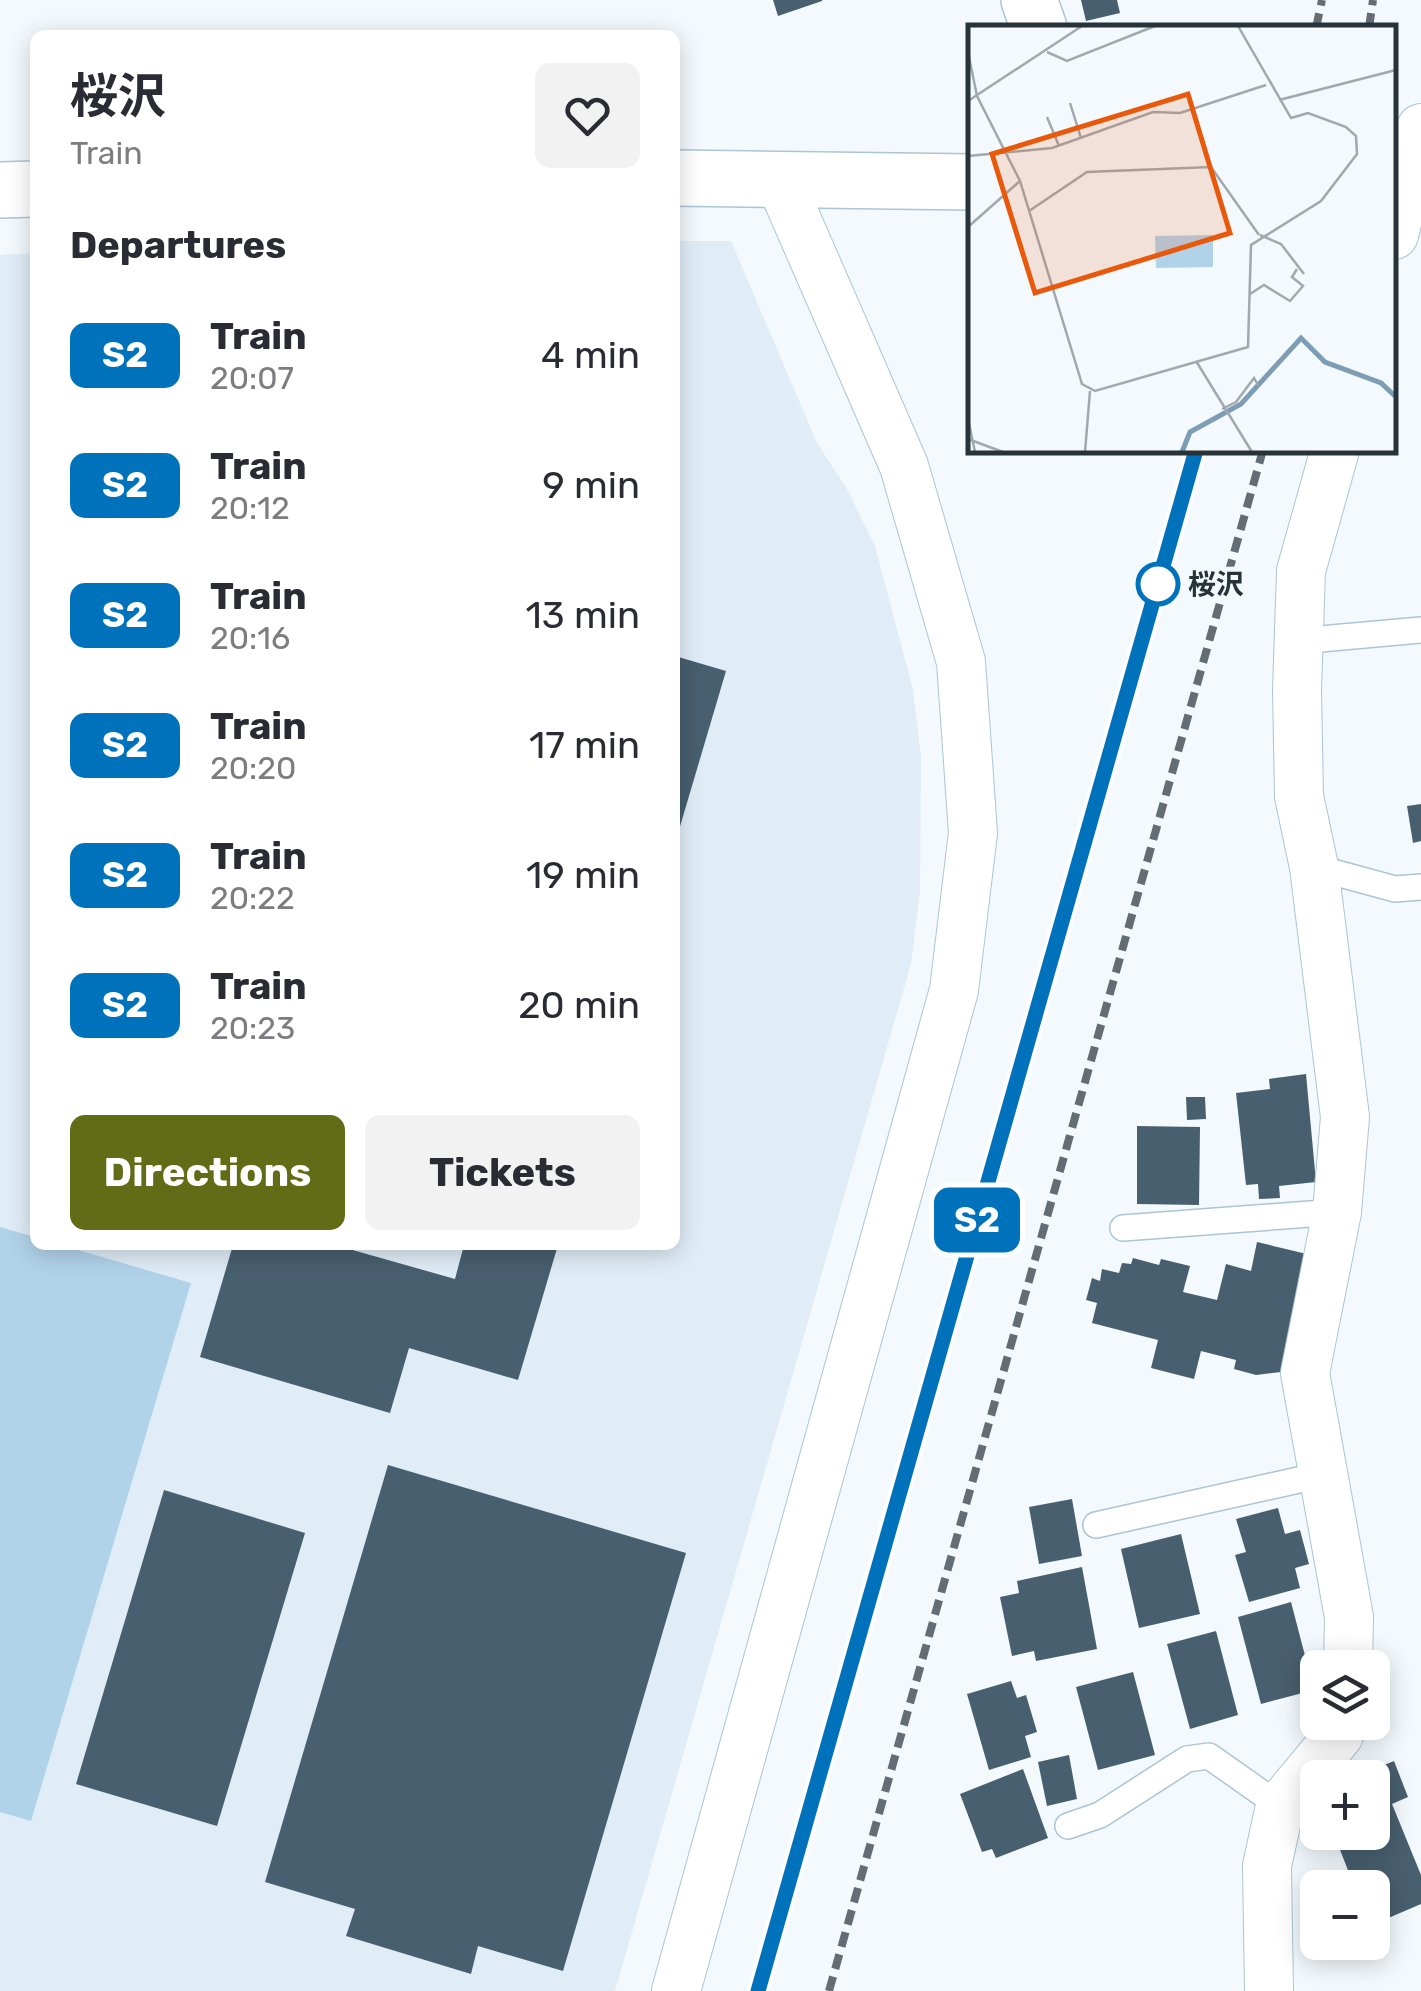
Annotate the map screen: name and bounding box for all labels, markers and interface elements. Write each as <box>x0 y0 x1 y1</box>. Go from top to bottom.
inset map <box>968 25 1396 452</box>
button: heart <box>535 63 640 168</box>
text: 桜沢 <box>70 68 166 125</box>
text: Train <box>70 134 143 172</box>
text: Departures <box>70 222 286 268</box>
text: Train <box>210 313 307 359</box>
text: 4 min <box>541 332 640 378</box>
text: S2 <box>102 334 148 376</box>
text: 20:07 <box>210 359 294 397</box>
text: Train <box>210 443 307 489</box>
text: 9 min <box>542 462 640 508</box>
text: S2 <box>102 464 148 506</box>
text: 20:12 <box>210 489 290 527</box>
marker: 桜沢 <box>1137 563 1179 605</box>
place label: 桜沢 <box>1188 568 1244 601</box>
text: Train <box>210 573 307 619</box>
text: 13 min <box>526 592 640 638</box>
text: S2 <box>102 594 148 636</box>
text: 20:16 <box>210 619 290 657</box>
text: Train <box>210 703 307 749</box>
text: 17 min <box>529 722 640 768</box>
text: S2 <box>102 724 148 766</box>
text: 20:20 <box>210 749 296 787</box>
text: Train <box>210 833 307 879</box>
text: 19 min <box>526 852 640 898</box>
text: S2 <box>102 854 148 896</box>
text: 20:22 <box>210 879 295 917</box>
text: Train <box>210 963 307 1009</box>
text: 20 min <box>518 982 640 1028</box>
text: S2 <box>102 984 148 1026</box>
text: 20:23 <box>210 1009 295 1047</box>
button: Directions <box>70 1115 345 1230</box>
button: Tickets <box>365 1115 640 1230</box>
line badge: S2 <box>932 1188 1022 1252</box>
text: S2 <box>954 1199 1000 1241</box>
map controls <box>1300 1650 1390 1960</box>
button: layers <box>1300 1650 1390 1740</box>
button: + <box>1300 1760 1390 1850</box>
button: − <box>1300 1870 1390 1960</box>

